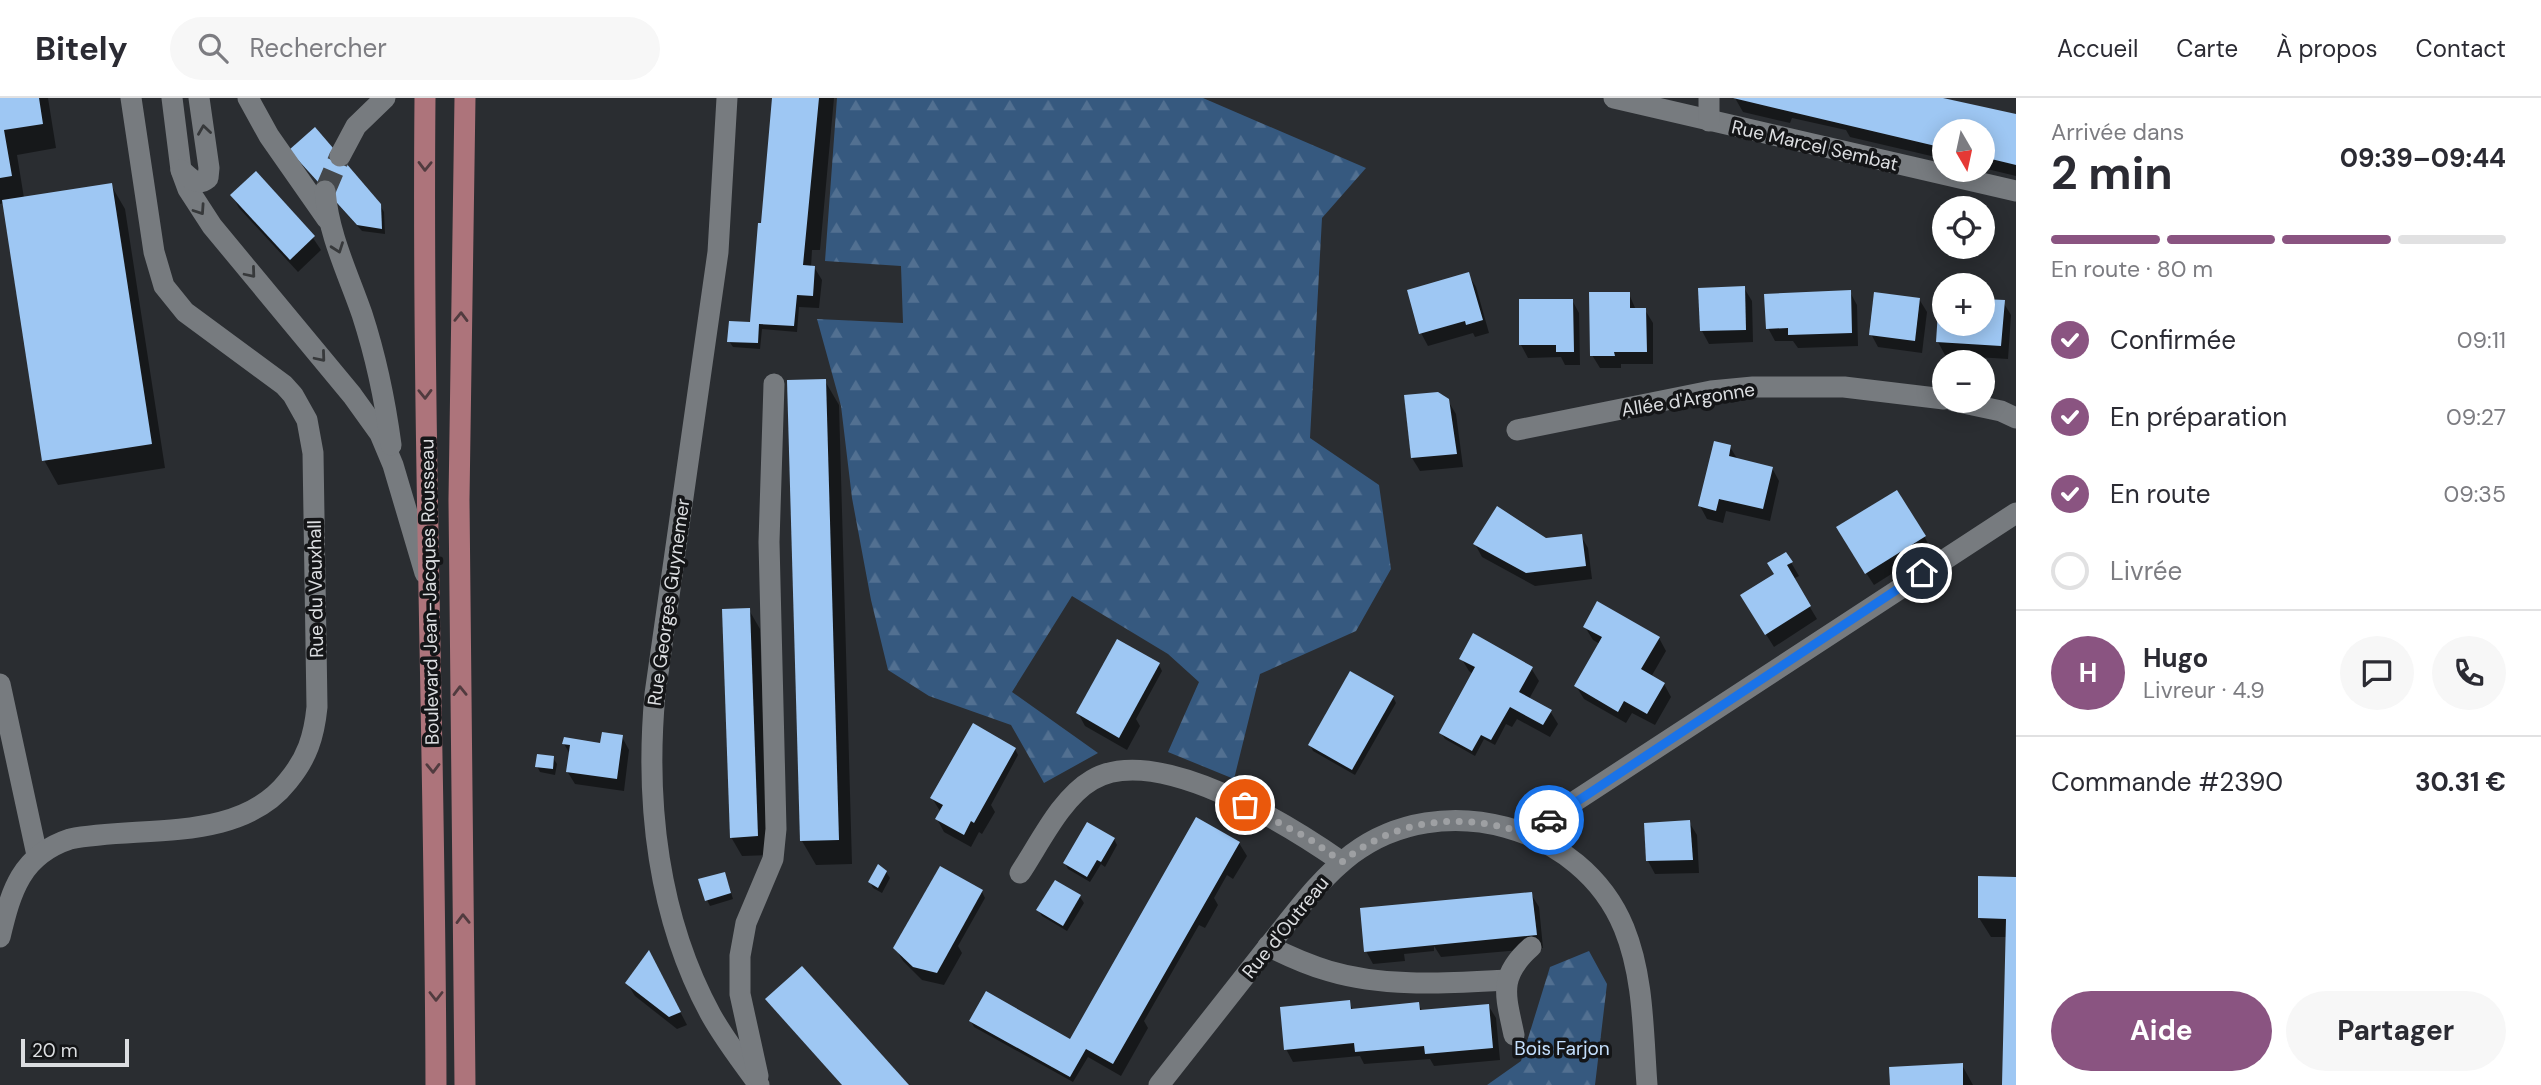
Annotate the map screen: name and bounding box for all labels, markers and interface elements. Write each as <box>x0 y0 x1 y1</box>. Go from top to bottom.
search box <box>170 17 660 80</box>
text: Bitely <box>35 27 128 70</box>
icon: search <box>194 29 232 67</box>
text: Rechercher <box>250 31 387 65</box>
text: Accueil <box>2057 33 2138 64</box>
text: Carte <box>2176 33 2238 64</box>
text: À propos <box>2276 33 2378 64</box>
text: Contact <box>2416 33 2506 64</box>
street label: Rue Marcel Sembat <box>1729 114 1901 177</box>
text: Arrivée dans <box>2051 117 2184 147</box>
north arrow <box>1932 119 1995 182</box>
map controls <box>1932 119 1995 413</box>
one-way arrow <box>196 124 211 136</box>
text: 09:39–09:44 <box>2340 141 2506 175</box>
text: 2 min <box>2051 143 2173 203</box>
one-way arrow <box>417 161 433 172</box>
button: locate <box>1932 196 1995 259</box>
one-way arrow <box>192 202 204 215</box>
one-way arrow <box>330 242 344 254</box>
text: En route · 80 m <box>2051 254 2213 284</box>
one-way arrow <box>243 264 255 277</box>
button: + <box>1932 273 1995 336</box>
one-way arrow <box>453 311 469 322</box>
icon: check <box>2051 321 2089 359</box>
text: Confirmée <box>2110 323 2236 357</box>
text: 09:11 <box>2457 325 2506 355</box>
one-way arrow <box>313 348 325 361</box>
button: − <box>1932 350 1995 413</box>
street label: Allée d'Argonne <box>1619 377 1757 422</box>
one-way arrow <box>417 389 433 399</box>
icon: check <box>2051 398 2089 436</box>
text: En préparation <box>2110 400 2287 434</box>
text: 09:27 <box>2446 402 2506 432</box>
street label: Boulevard Jean-Jacques Rousseau <box>414 439 445 745</box>
icon: check <box>2051 475 2089 513</box>
text: En route <box>2110 477 2211 511</box>
text: 09:35 <box>2444 479 2506 509</box>
street label: Rue Georges Guynemer <box>642 497 695 707</box>
street label: Rue du Vauxhall <box>302 520 329 658</box>
pin <box>1892 543 1952 603</box>
icon: home <box>1903 554 1941 592</box>
text: Livrée <box>2110 554 2182 588</box>
button: chat <box>2340 636 2414 710</box>
button: phone <box>2432 636 2506 710</box>
text: Hugo <box>2143 641 2208 675</box>
text: H <box>2079 656 2097 690</box>
text: Livreur · 4.9 <box>2143 675 2265 705</box>
one-way arrow <box>452 686 468 696</box>
one-way arrow <box>426 763 441 774</box>
text: Commande #2390 <box>2051 765 2283 799</box>
text: 30.31 € <box>2415 765 2506 799</box>
pin <box>1215 775 1275 835</box>
courier <box>1514 785 1584 855</box>
icon: bag <box>1226 786 1264 824</box>
icon: car <box>1530 801 1568 839</box>
street label: Rue d'Outreau <box>1236 871 1334 984</box>
one-way arrow <box>455 913 471 924</box>
one-way arrow <box>428 991 444 1001</box>
button: Aide <box>2051 991 2272 1071</box>
button: Partager <box>2286 991 2506 1071</box>
scale bar <box>21 1036 130 1068</box>
park label: Bois Farjon <box>1514 1036 1610 1061</box>
text: 20 m <box>32 1038 78 1063</box>

